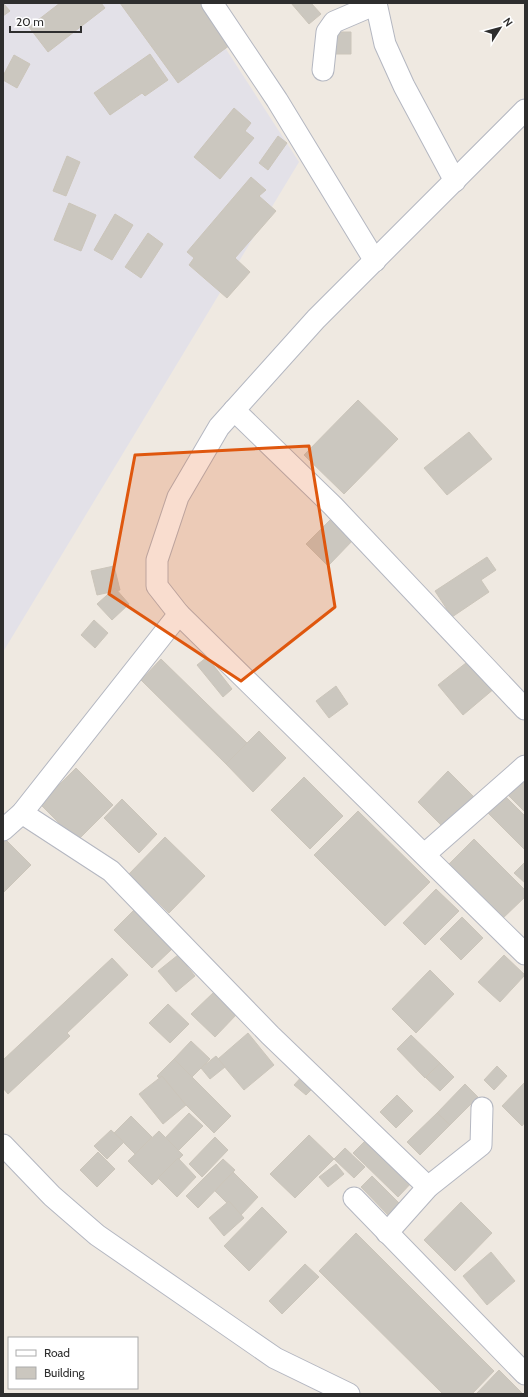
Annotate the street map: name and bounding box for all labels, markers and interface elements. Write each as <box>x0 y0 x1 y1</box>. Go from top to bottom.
scale bar <box>10 8 81 34</box>
north arrow <box>480 8 520 48</box>
text: 20 m <box>16 14 44 29</box>
text: N <box>500 15 516 29</box>
legend <box>8 1337 138 1389</box>
text: Road <box>44 1345 70 1360</box>
text: Building <box>44 1365 86 1380</box>

